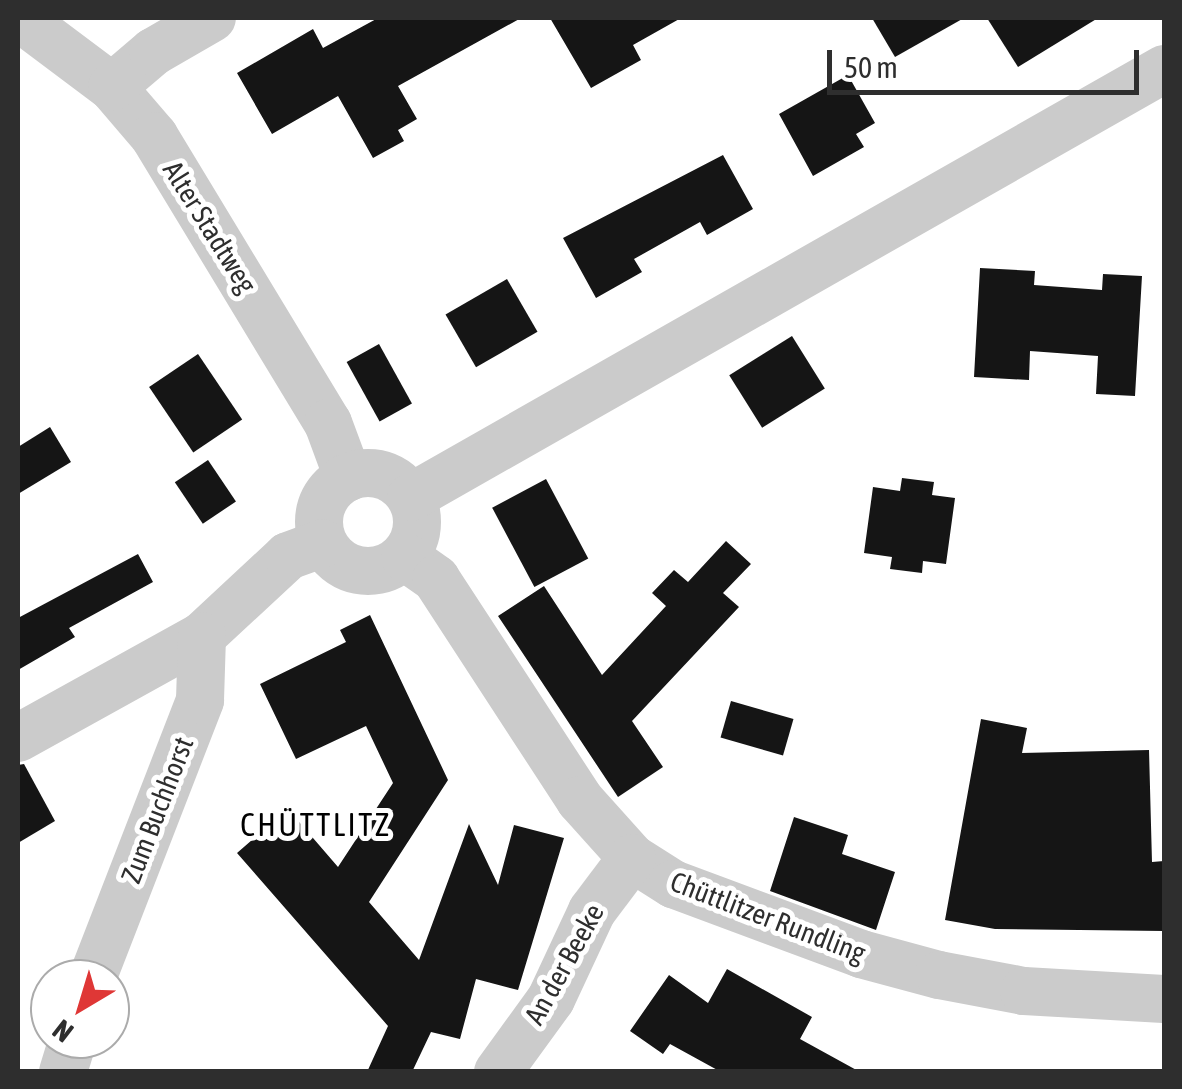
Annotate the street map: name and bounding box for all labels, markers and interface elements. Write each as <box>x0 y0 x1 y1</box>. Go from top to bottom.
scale bar <box>832 30 1144 92</box>
text: 50 m <box>844 50 898 84</box>
street label: Alter Stadtweg <box>156 155 264 299</box>
street label: Zum Buchhorst <box>114 732 200 888</box>
district label: CHÜTTLITZ <box>240 806 392 844</box>
street label: Chüttlitzer Rundling <box>666 864 870 970</box>
street label: An der Beeke <box>517 898 611 1030</box>
north arrow <box>30 959 130 1059</box>
text: N <box>46 1013 79 1049</box>

